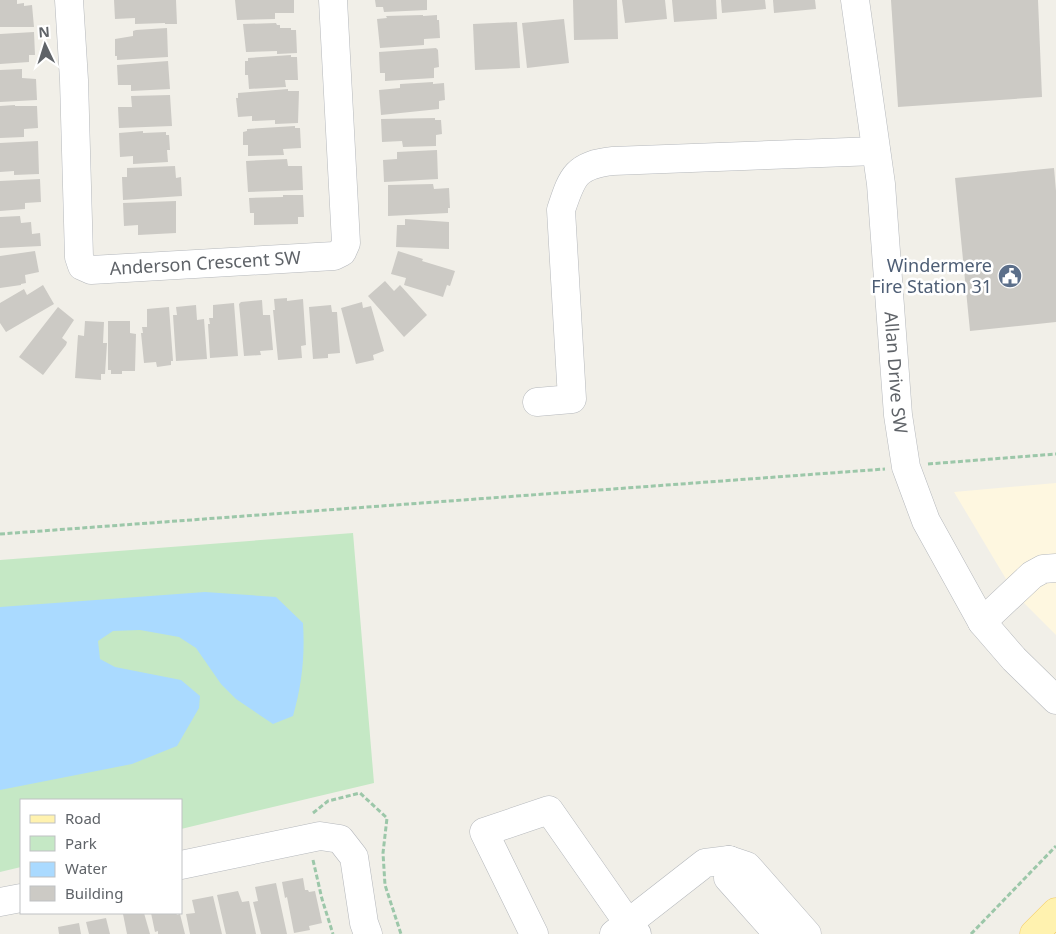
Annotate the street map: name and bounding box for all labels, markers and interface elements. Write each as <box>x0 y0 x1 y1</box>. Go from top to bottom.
north arrow <box>20 20 70 70</box>
text: N <box>38 22 50 41</box>
street label: Anderson Crescent SW <box>109 245 302 280</box>
place label: Windermere Fire Station 31 <box>871 253 992 298</box>
public building icon: Windermere Fire Station 31 <box>997 263 1023 289</box>
street label: Allan Drive SW <box>879 311 914 436</box>
legend <box>20 799 182 914</box>
text: Road <box>65 808 101 828</box>
text: Park <box>65 833 97 853</box>
text: Water <box>65 858 107 878</box>
text: Building <box>65 883 123 903</box>

